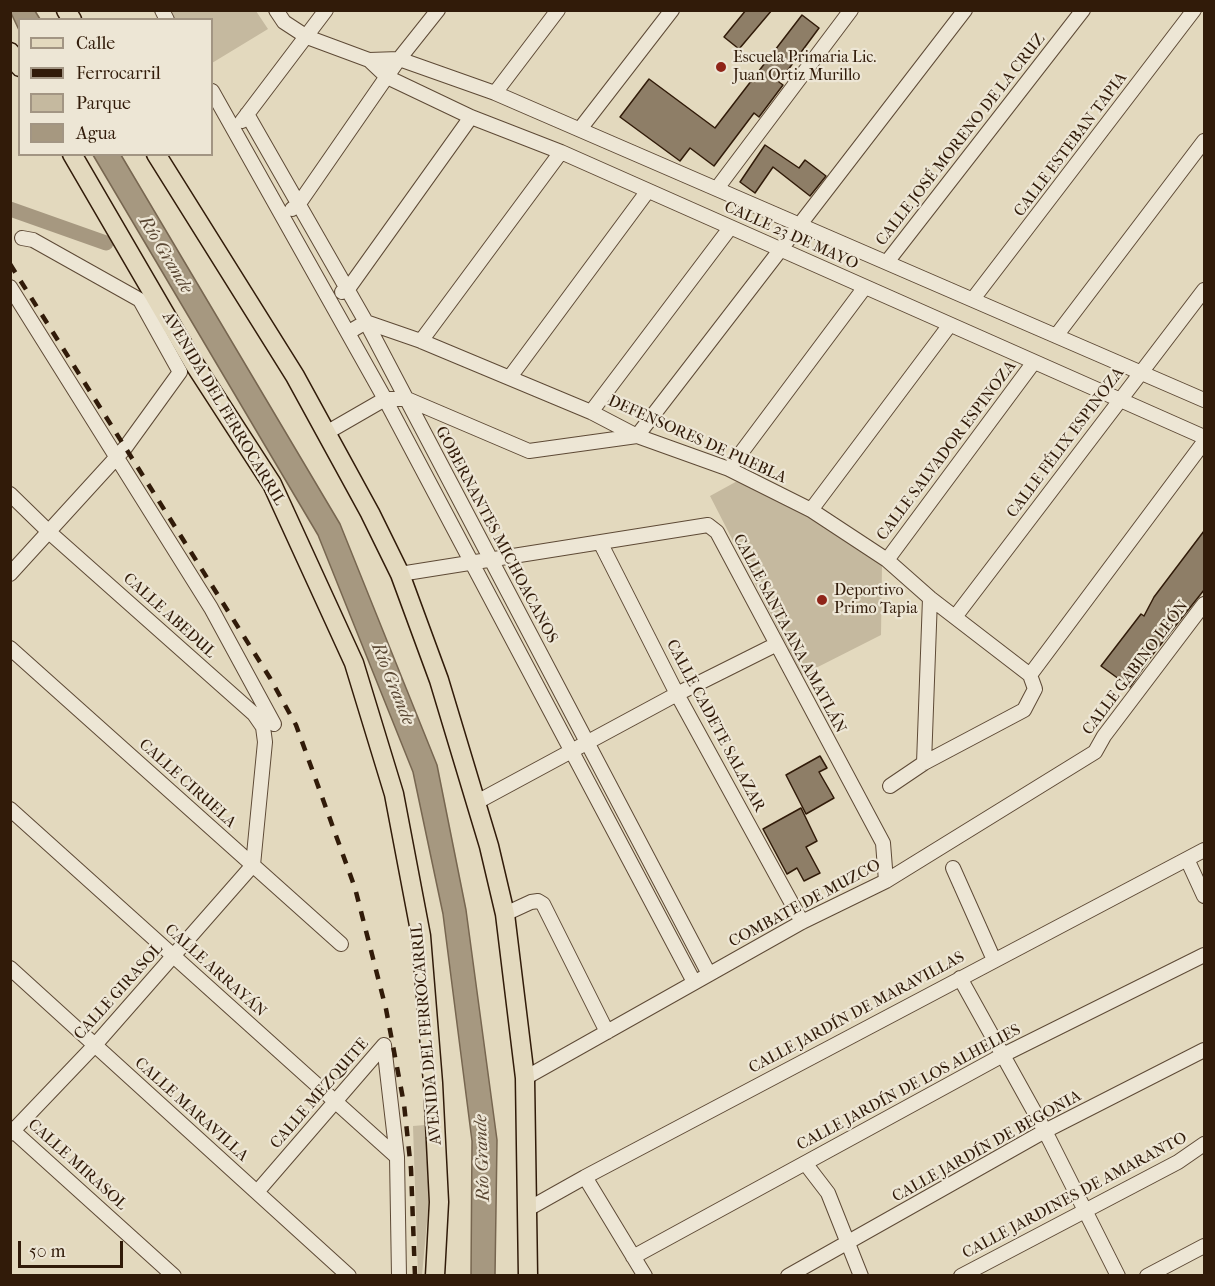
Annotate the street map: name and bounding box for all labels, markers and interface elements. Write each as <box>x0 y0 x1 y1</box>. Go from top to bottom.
legend <box>18 18 213 156</box>
street label: CALLE JOSÉ MORENO DE LA CRUZ <box>872 30 1050 250</box>
text: Calle <box>76 33 115 54</box>
place label: Escuela Primaria Lic. Juan Ortiz Murillo <box>733 48 876 86</box>
marker: Escuela Primaria Lic. Juan Ortiz Murillo <box>714 60 728 74</box>
text: Ferrocarril <box>76 63 161 84</box>
street label: CALLE ESTEBAN TAPIA <box>1011 69 1131 221</box>
text: Parque <box>76 93 131 114</box>
text: Agua <box>76 123 116 144</box>
street label: CALLE 23 DE MAYO <box>721 198 861 274</box>
water label: Río Grande <box>133 212 197 298</box>
street label: AVENIDA DEL FERROCARRIL <box>158 309 288 509</box>
street label: CALLE SALVADOR ESPINOZA <box>873 357 1021 545</box>
street label: CALLE FÉLIX ESPINOZA <box>1003 364 1129 522</box>
street label: DEFENSORES DE PUEBLA <box>605 392 789 488</box>
street label: GOBERNANTES MICHOACANOS <box>431 423 561 647</box>
street label: CALLE SANTA ANA AMATLÁN <box>728 531 850 737</box>
street label: CALLE ABEDUL <box>119 569 219 663</box>
place label: Deportivo Primo Tapia <box>834 581 918 619</box>
marker: Deportivo Primo Tapia <box>815 593 829 607</box>
street label: CALLE GABINO LEÓN <box>1079 597 1193 739</box>
street label: CALLE CADETE SALAZAR <box>661 637 769 815</box>
water label: Río Grande <box>366 640 418 728</box>
street label: CALLE CIRUELA <box>134 735 240 833</box>
street label: COMBATE DE MUZCO <box>726 856 884 952</box>
street label: CALLE ARRAYÁN <box>160 920 270 1022</box>
street label: AVENIDA DEL FERROCARRIL <box>408 922 446 1146</box>
street label: CALLE GIRASOL <box>71 940 167 1044</box>
street label: CALLE JARDÍN DE MARAVILLAS <box>746 948 968 1078</box>
street label: CALLE JARDÍN DE LOS ALHELIES <box>794 1021 1024 1155</box>
street label: CALLE MEZQUITE <box>267 1035 373 1153</box>
street label: CALLE MARAVILLA <box>130 1054 252 1166</box>
street label: CALLE JARDÍN DE BEGONIA <box>889 1087 1085 1207</box>
water label: Río Grande <box>471 1114 495 1202</box>
street label: CALLE MIRASOL <box>23 1115 131 1215</box>
street label: CALLE JARDINES DE AMARANTO <box>959 1129 1191 1263</box>
scale bar <box>21 1229 126 1267</box>
text: 50 m <box>29 1241 65 1262</box>

